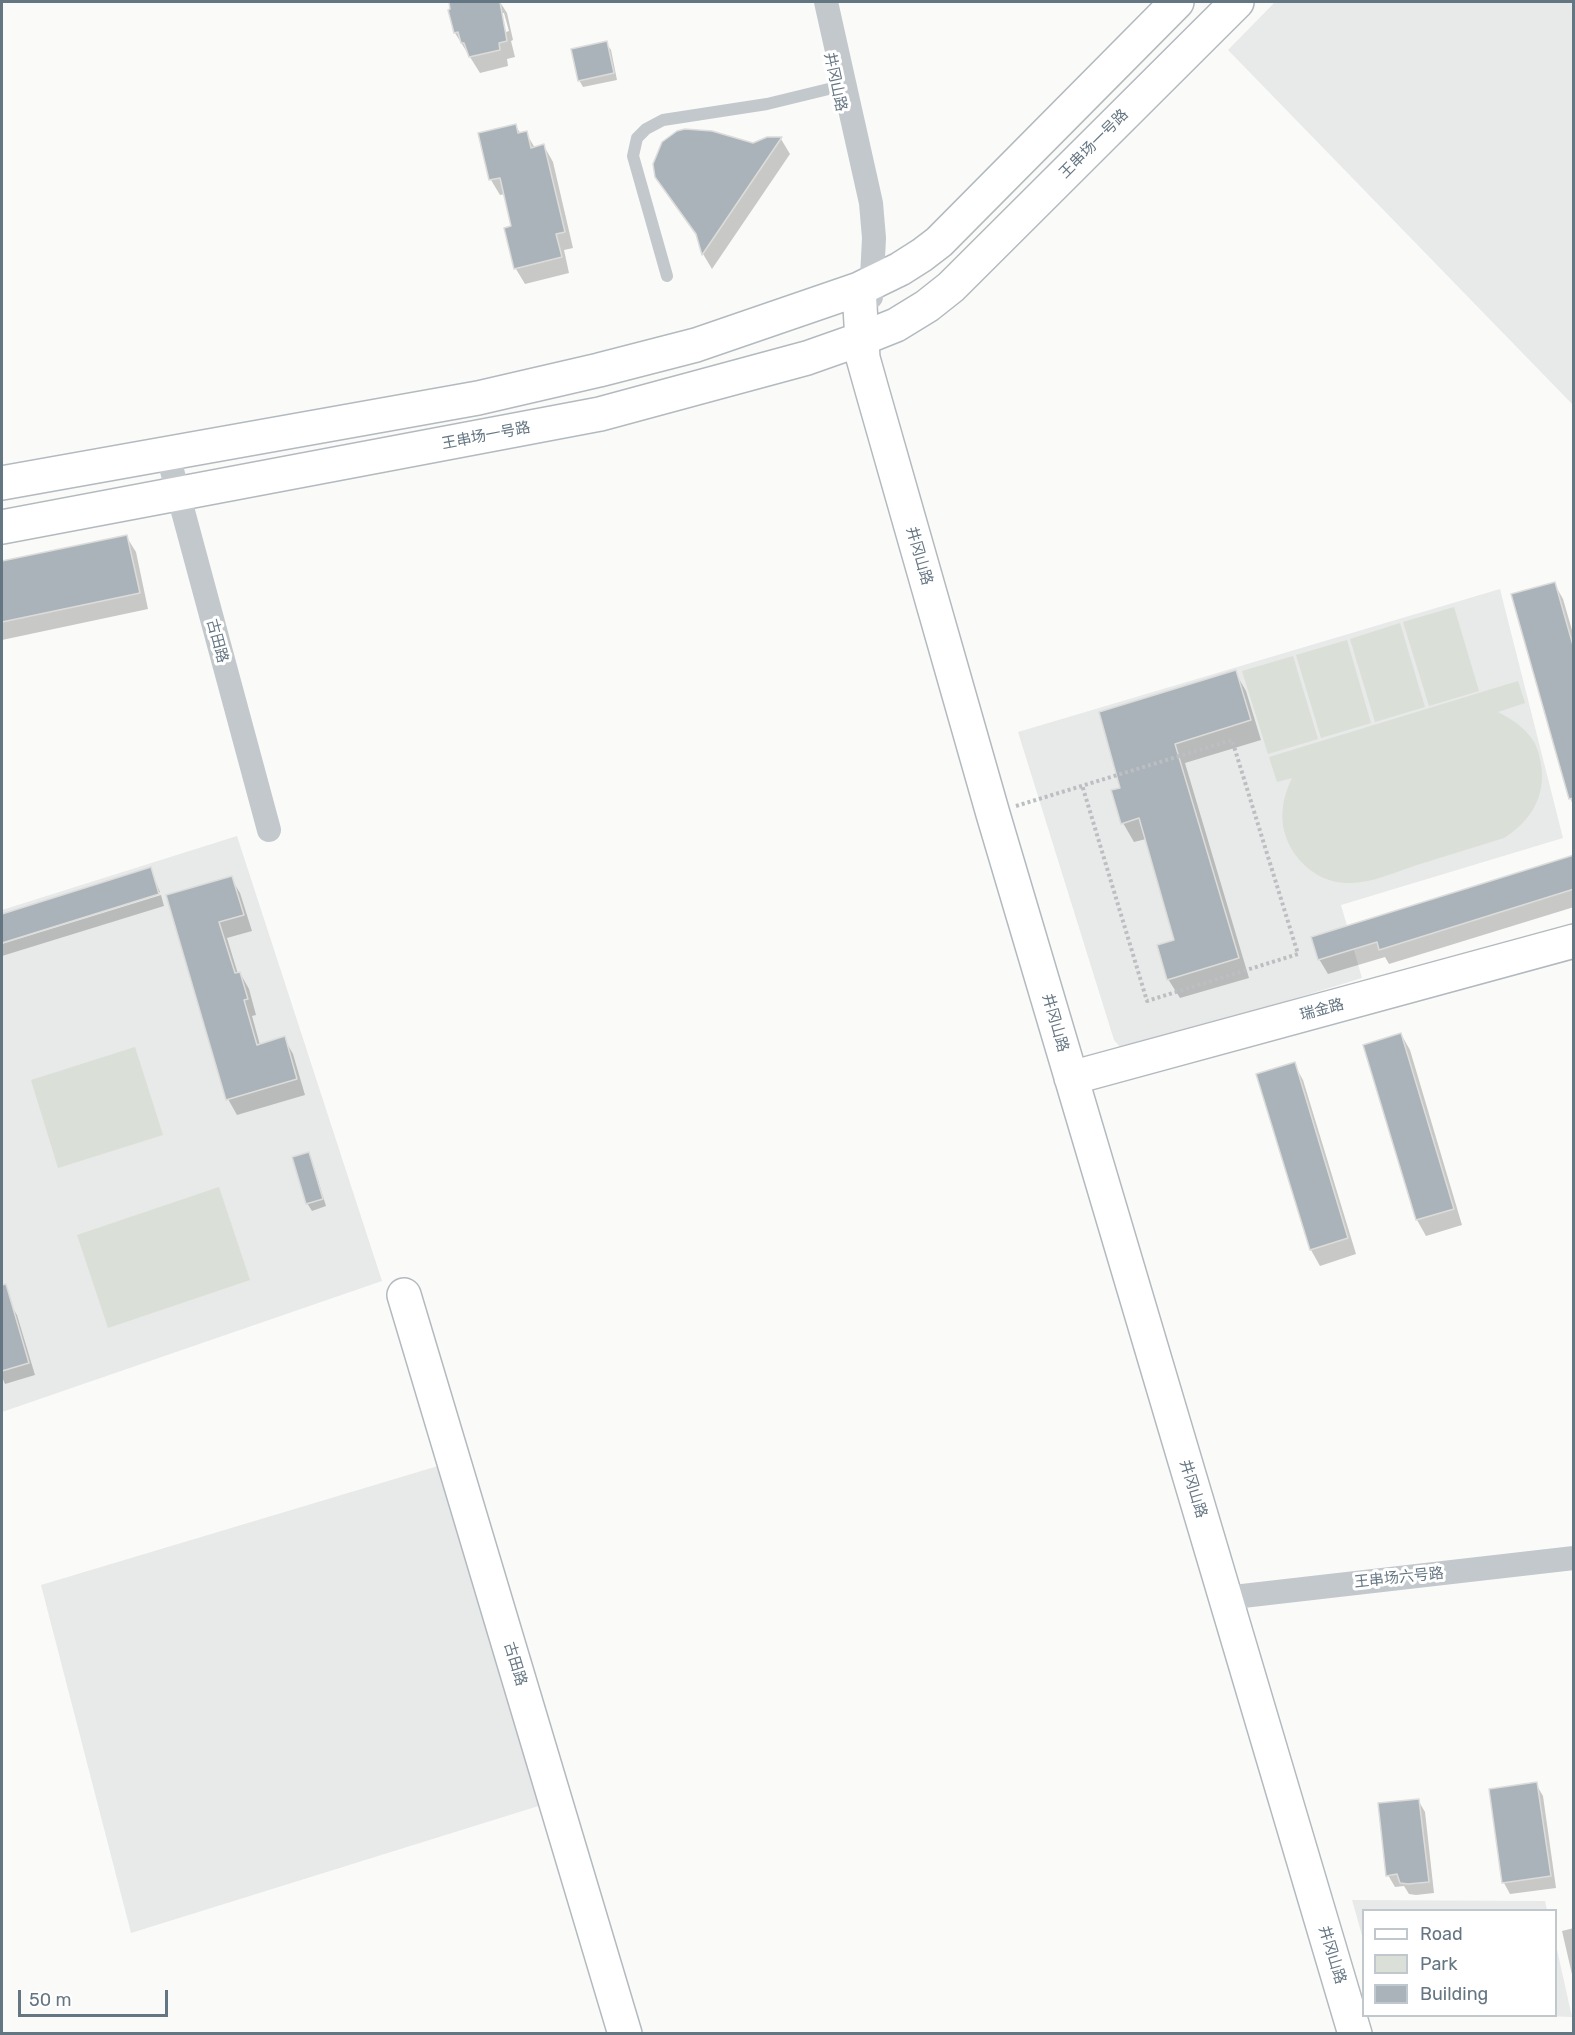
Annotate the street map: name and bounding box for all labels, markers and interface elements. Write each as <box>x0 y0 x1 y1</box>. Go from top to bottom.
street label: 井冈山路 <box>820 51 850 113</box>
street label: 王串场一号路 <box>1056 106 1132 182</box>
street label: 王串场一号路 <box>440 419 532 453</box>
street label: 井冈山路 <box>902 525 936 587</box>
street label: 古田路 <box>202 617 232 665</box>
street label: 井冈山路 <box>1038 992 1072 1054</box>
street label: 瑞金路 <box>1298 995 1346 1025</box>
street label: 井冈山路 <box>1176 1458 1210 1520</box>
street label: 王串场六号路 <box>1353 1564 1445 1592</box>
street label: 古田路 <box>500 1640 530 1688</box>
legend <box>1362 1909 1557 2017</box>
text: Road <box>1420 1923 1463 1945</box>
street label: 井冈山路 <box>1315 1924 1349 1986</box>
text: Park <box>1420 1953 1457 1975</box>
scale bar <box>21 1978 171 2016</box>
text: Building <box>1420 1983 1488 2005</box>
text: 50 m <box>29 1989 72 2011</box>

